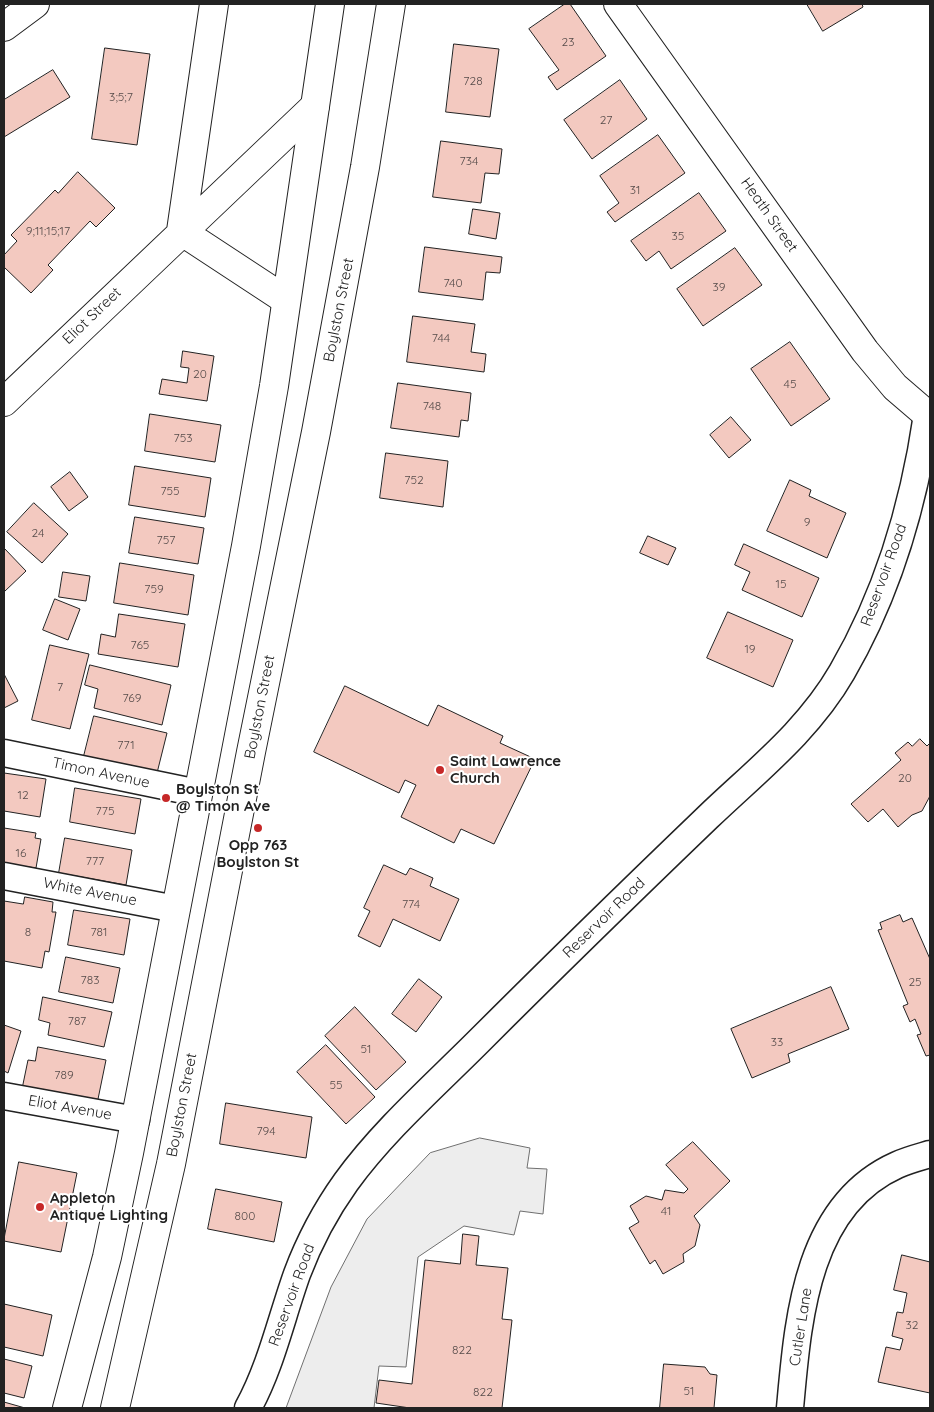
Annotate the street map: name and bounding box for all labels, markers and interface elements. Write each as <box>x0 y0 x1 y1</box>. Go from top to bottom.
house number: 23 <box>562 35 574 49</box>
house number: 728 <box>463 74 483 88</box>
house number: 3;5;7 <box>109 90 133 104</box>
house number: 27 <box>600 113 612 127</box>
house number: 734 <box>460 154 478 168</box>
street label: Heath Street <box>737 174 801 256</box>
house number: 31 <box>630 183 640 197</box>
house number: 9;11;15;17 <box>26 224 70 238</box>
house number: 35 <box>672 229 684 243</box>
street label: Boylston Street <box>320 256 358 364</box>
house number: 740 <box>443 276 463 290</box>
house number: 39 <box>713 280 725 294</box>
street label: Eliot Street <box>59 284 125 348</box>
house number: 744 <box>432 331 450 345</box>
house number: 20 <box>193 367 207 381</box>
house number: 45 <box>784 377 796 391</box>
house number: 748 <box>423 399 441 413</box>
house number: 753 <box>174 431 192 445</box>
house number: 752 <box>404 473 424 487</box>
house number: 755 <box>160 484 180 498</box>
house number: 9 <box>804 515 810 529</box>
street label: Reservoir Road <box>857 521 911 629</box>
house number: 24 <box>32 526 44 540</box>
house number: 757 <box>157 533 175 547</box>
house number: 15 <box>776 577 786 591</box>
house number: 759 <box>144 582 164 596</box>
house number: 765 <box>131 638 149 652</box>
house number: 19 <box>744 642 756 656</box>
street label: Boylston Street <box>241 653 279 761</box>
house number: 7 <box>57 680 63 694</box>
house number: 769 <box>123 691 141 705</box>
house number: 771 <box>117 738 135 752</box>
place label: Saint Lawrence Church <box>450 752 561 787</box>
street label: Timon Avenue <box>51 754 151 792</box>
marker: Saint Lawrence Church <box>434 764 446 776</box>
house number: 20 <box>898 771 912 785</box>
place label: Boylston St @ Timon Ave <box>176 780 270 815</box>
house number: 12 <box>17 788 29 802</box>
marker: Boylston St @ Timon Ave <box>160 792 172 804</box>
house number: 775 <box>96 804 114 818</box>
marker: Opp 763 Boylston St <box>252 822 264 834</box>
place label: Opp 763 Boylston St <box>217 836 299 871</box>
house number: 16 <box>16 846 26 860</box>
house number: 777 <box>86 854 104 868</box>
street label: White Avenue <box>42 874 138 910</box>
street label: Reservoir Road <box>559 874 649 962</box>
house number: 774 <box>402 897 420 911</box>
house number: 8 <box>25 925 31 939</box>
house number: 781 <box>90 925 108 939</box>
house number: 783 <box>81 973 99 987</box>
house number: 25 <box>908 975 922 989</box>
house number: 787 <box>68 1014 86 1028</box>
house number: 33 <box>771 1035 783 1049</box>
house number: 51 <box>361 1042 371 1056</box>
street label: Boylston Street <box>163 1051 201 1159</box>
house number: 789 <box>54 1068 74 1082</box>
house number: 55 <box>329 1078 343 1092</box>
street label: Eliot Avenue <box>27 1092 113 1124</box>
house number: 794 <box>256 1124 276 1138</box>
place label: Appleton Antique Lighting <box>50 1189 168 1224</box>
marker: Appleton Antique Lighting <box>34 1201 46 1213</box>
house number: 41 <box>661 1204 671 1218</box>
house number: 800 <box>235 1209 255 1223</box>
street label: Reservoir Road <box>265 1241 319 1349</box>
street label: Cutler Lane <box>786 1286 816 1368</box>
house number: 32 <box>906 1318 918 1332</box>
house number: 822 <box>452 1343 472 1357</box>
house number: 51 <box>684 1384 694 1398</box>
house number: 822 <box>473 1385 493 1399</box>

